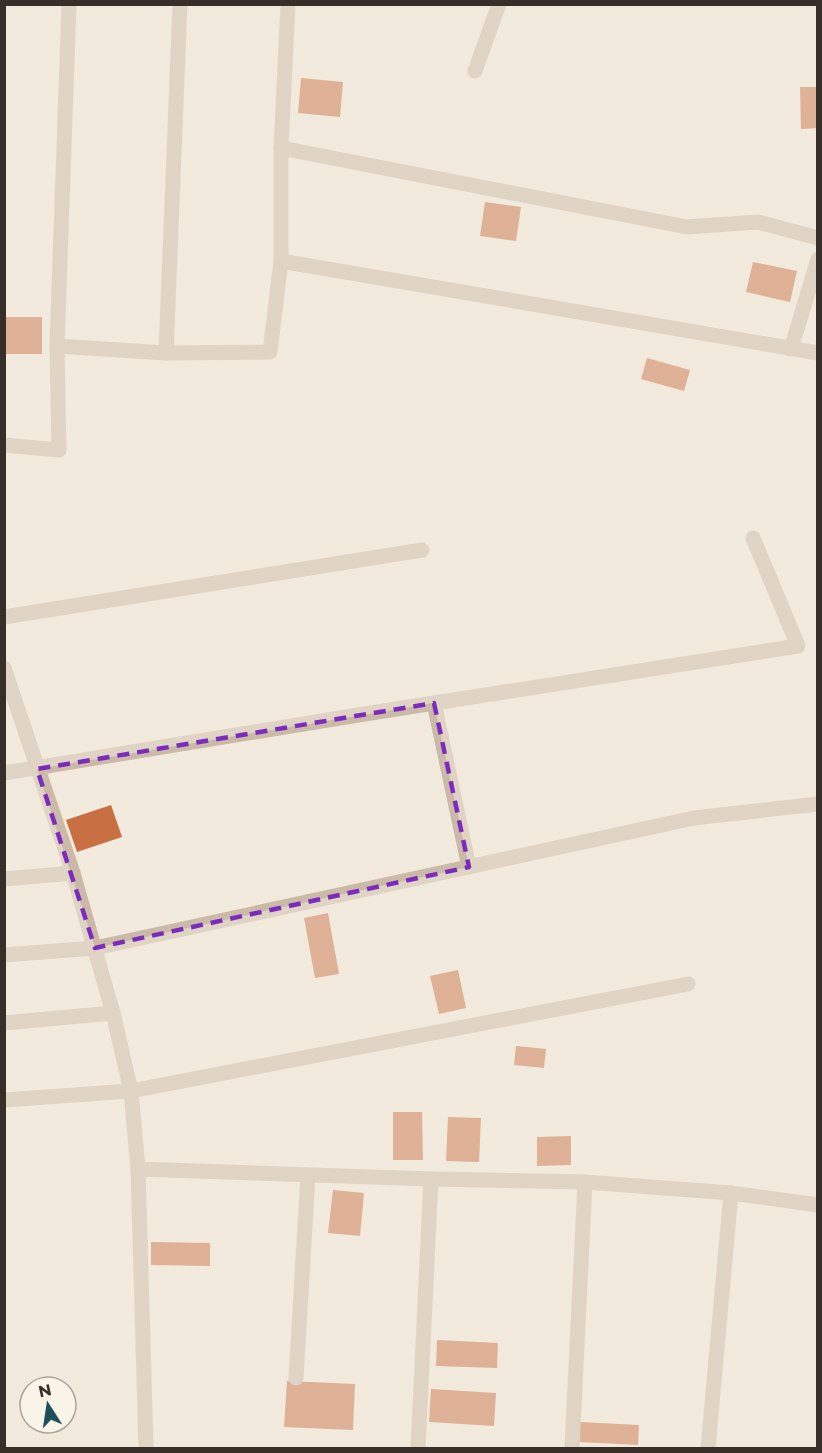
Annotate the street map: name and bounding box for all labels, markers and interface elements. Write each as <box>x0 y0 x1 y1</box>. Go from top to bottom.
north arrow <box>18 1375 78 1435</box>
text: N <box>37 1380 53 1401</box>

